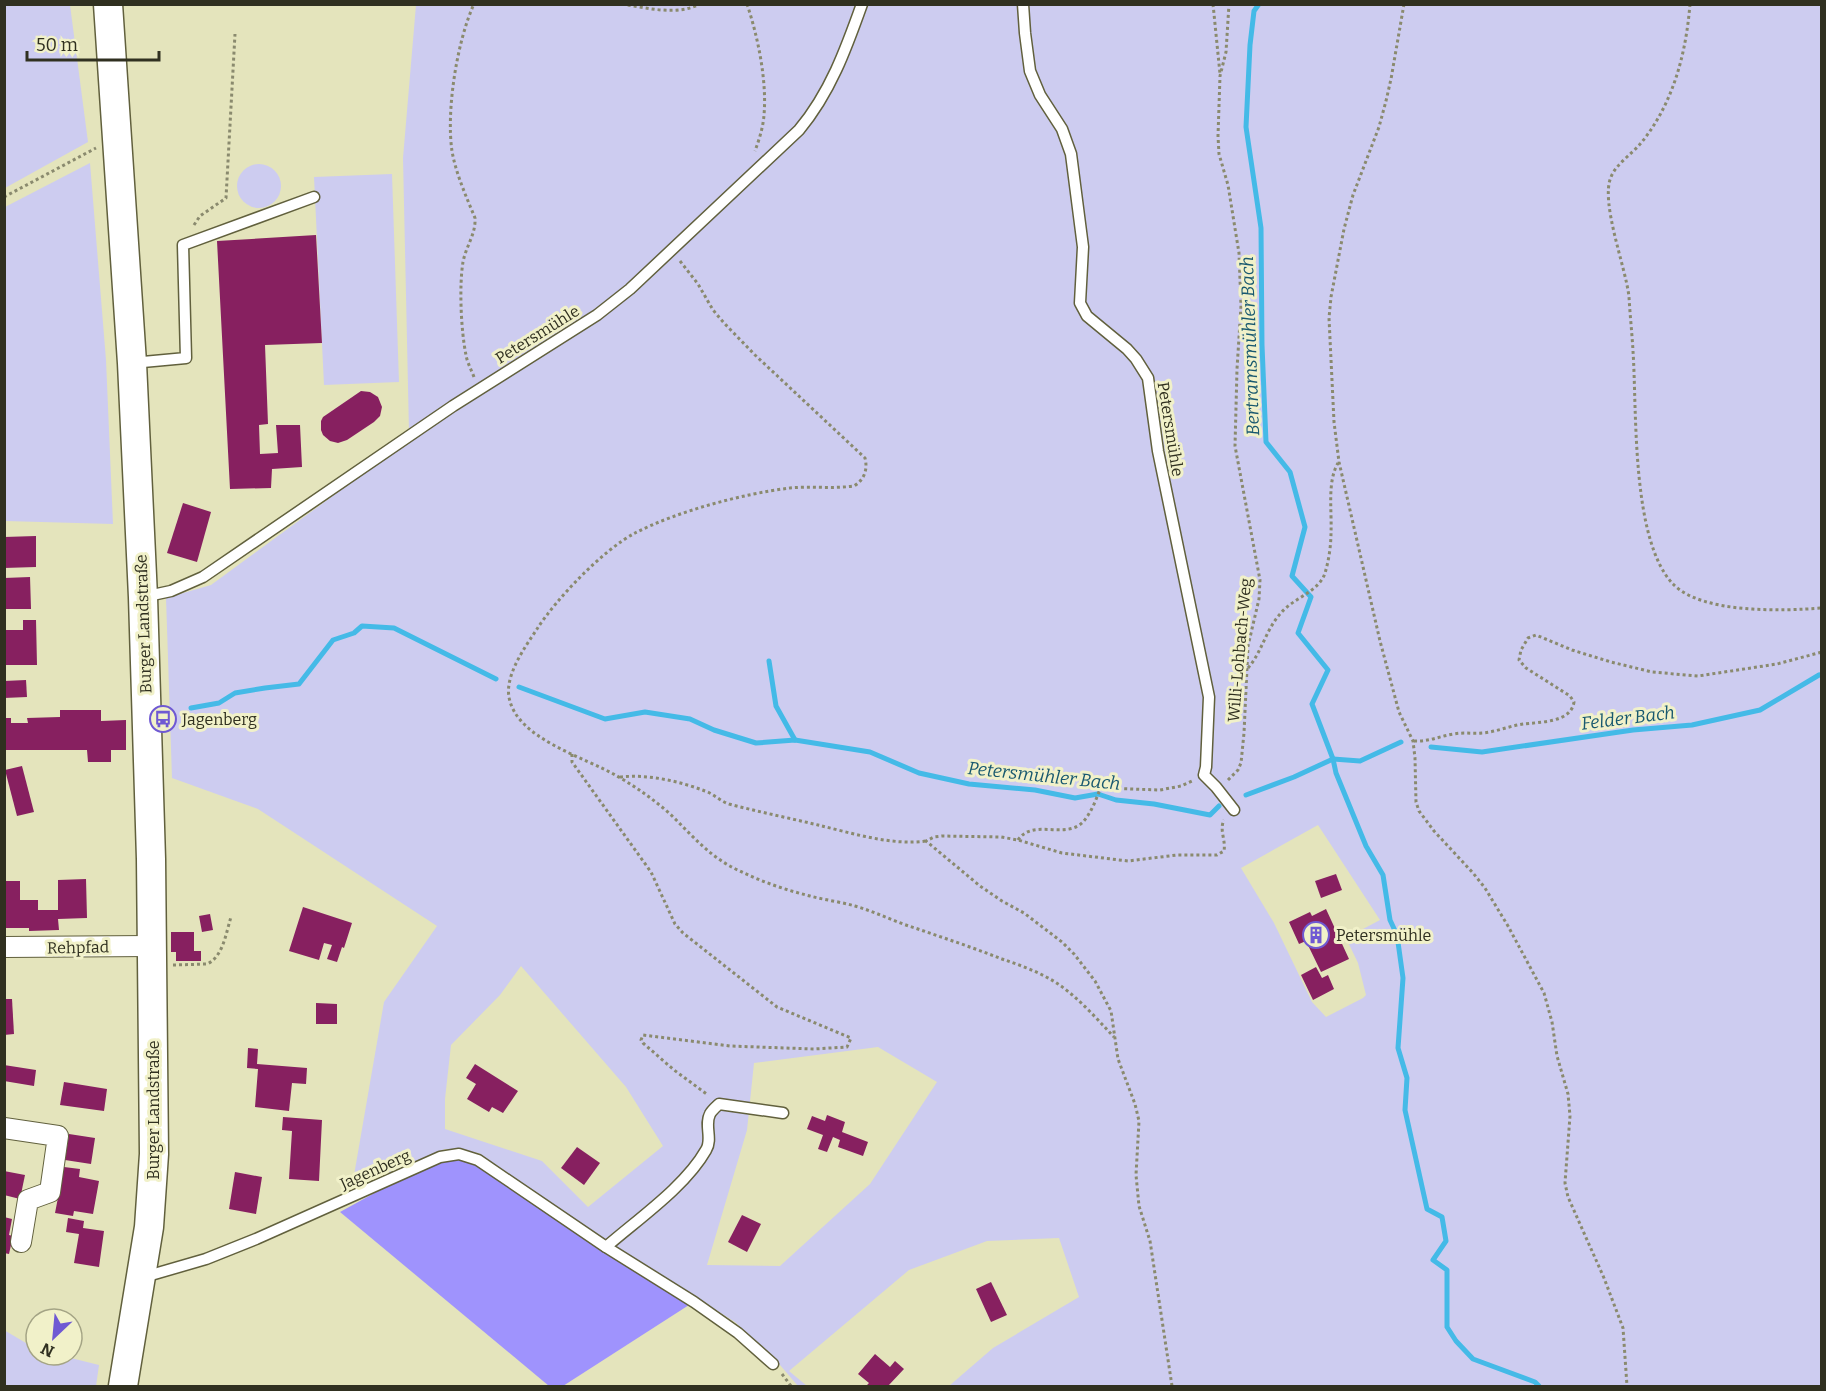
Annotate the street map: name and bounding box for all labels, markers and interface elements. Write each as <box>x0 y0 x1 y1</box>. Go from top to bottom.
scale bar <box>27 24 159 62</box>
text: 50 m <box>36 34 78 56</box>
water label: Bertramsmühler Bach <box>1236 256 1264 436</box>
street label: Petersmühle <box>492 301 583 368</box>
street label: Petersmühle <box>1154 380 1187 478</box>
street label: Burger Landstraße <box>132 554 155 694</box>
street label: Willi-Lohbach-Weg <box>1224 577 1255 723</box>
water label: Felder Bach <box>1580 701 1676 735</box>
bus stop icon: Jagenberg <box>148 704 178 734</box>
place label: Jagenberg <box>181 710 257 729</box>
water label: Petersmühler Bach <box>967 757 1121 795</box>
building icon: Petersmühle <box>1301 920 1331 950</box>
place label: Petersmühle <box>1336 926 1431 945</box>
street label: Rehpfad <box>47 937 110 958</box>
street label: Burger Landstraße <box>144 1040 163 1180</box>
street label: Jagenberg <box>336 1145 413 1194</box>
north arrow <box>24 1307 84 1367</box>
text: N <box>38 1339 57 1361</box>

